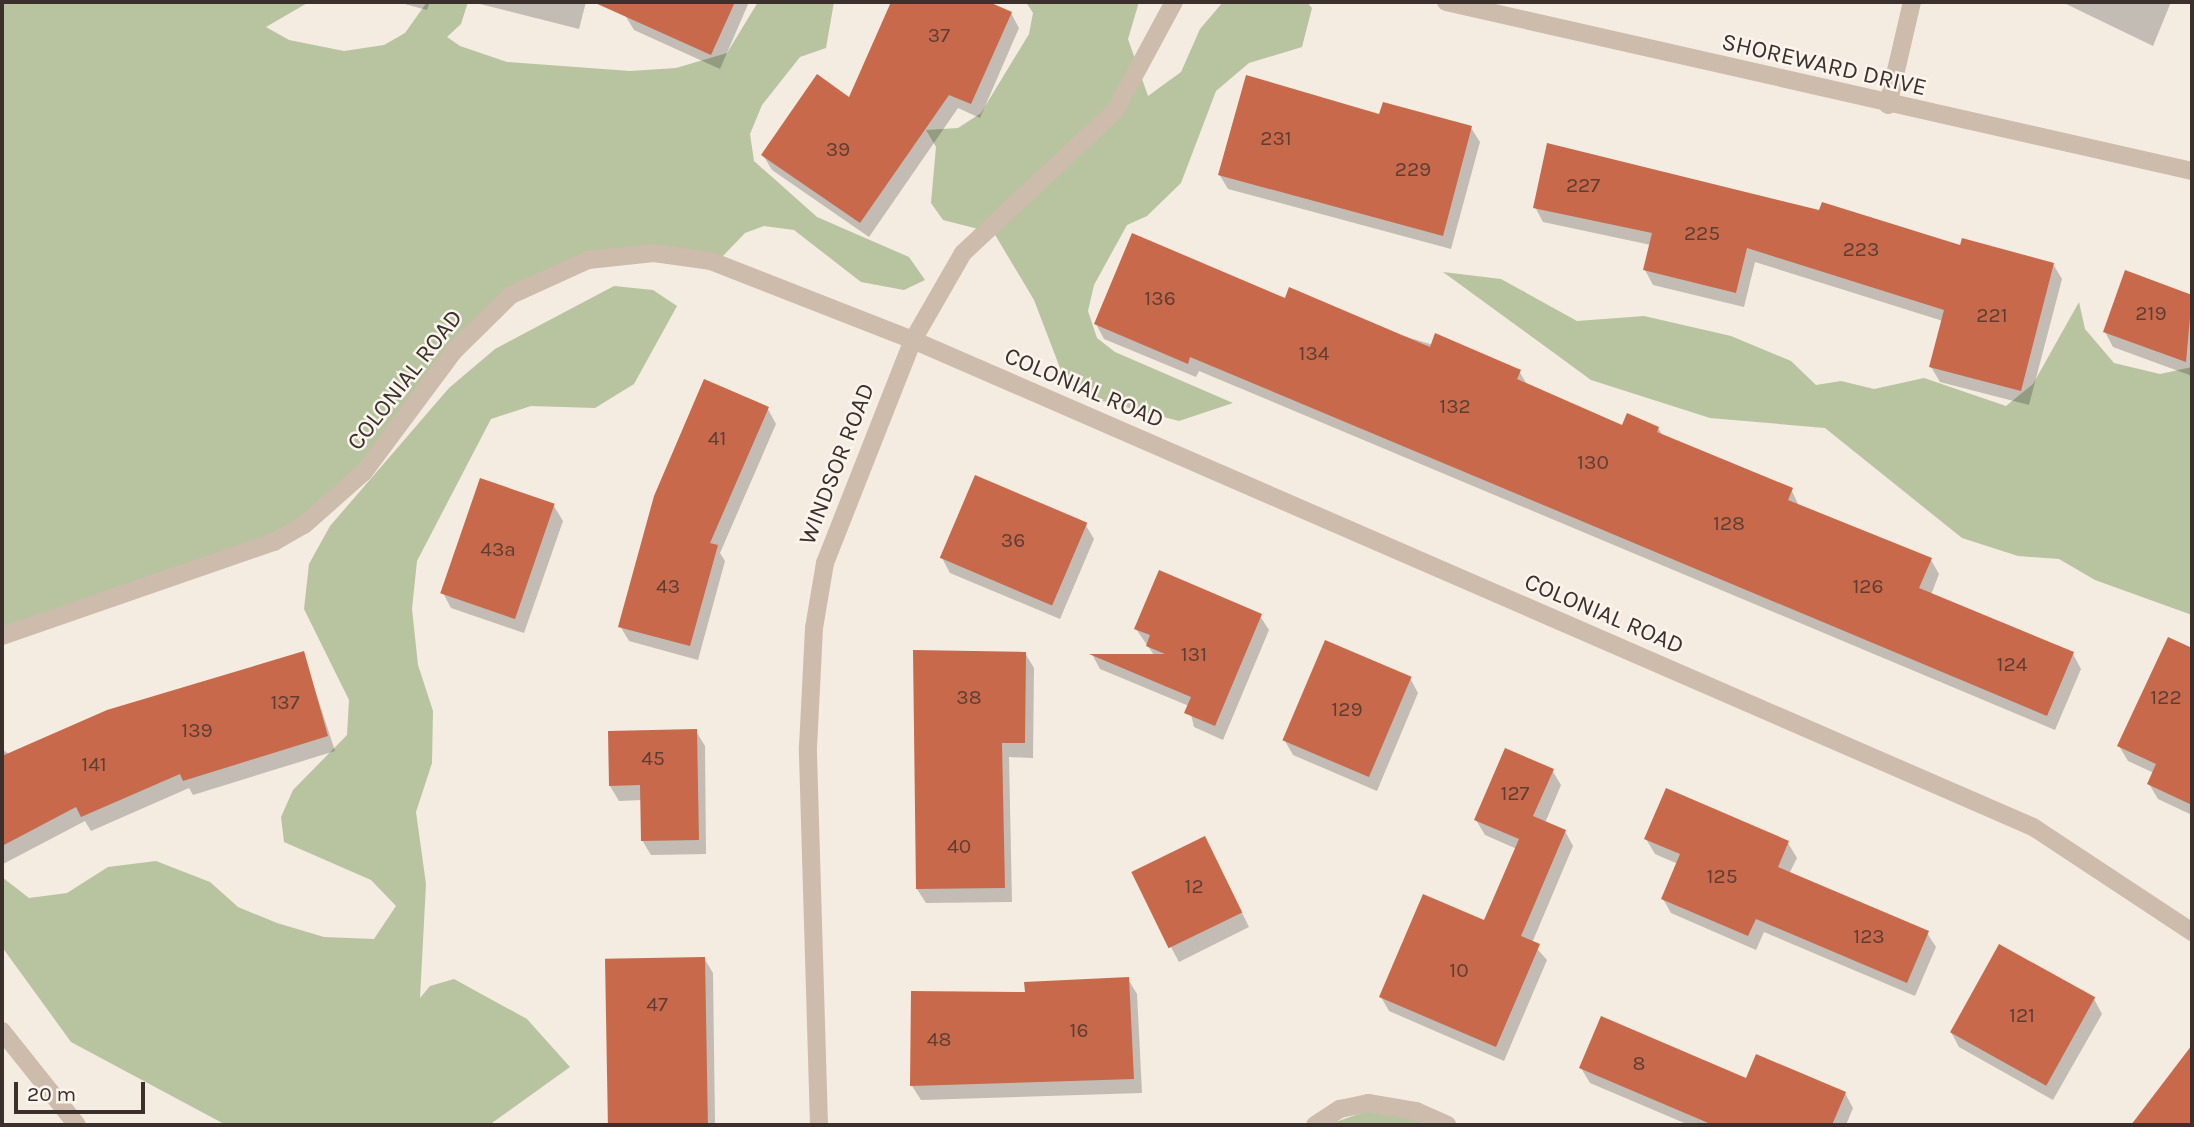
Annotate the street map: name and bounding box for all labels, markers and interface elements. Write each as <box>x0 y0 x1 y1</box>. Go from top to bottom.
house number: 37 <box>928 22 950 48</box>
street label: SHOREWARD DRIVE <box>1719 27 1929 103</box>
house number: 231 <box>1260 125 1292 151</box>
house number: 39 <box>826 136 850 162</box>
house number: 229 <box>1395 156 1431 182</box>
house number: 227 <box>1566 172 1600 198</box>
house number: 225 <box>1684 220 1720 246</box>
house number: 223 <box>1843 236 1879 262</box>
house number: 136 <box>1144 285 1176 311</box>
house number: 219 <box>2135 300 2167 326</box>
house number: 221 <box>1976 302 2008 328</box>
street label: COLONIAL ROAD <box>341 304 469 456</box>
house number: 134 <box>1298 340 1330 366</box>
street label: COLONIAL ROAD <box>1000 341 1168 435</box>
street label: WINDSOR ROAD <box>793 379 881 549</box>
house number: 132 <box>1439 393 1471 419</box>
house number: 41 <box>708 425 726 451</box>
house number: 130 <box>1577 449 1609 475</box>
house number: 128 <box>1713 510 1745 536</box>
house number: 36 <box>1001 527 1025 553</box>
house number: 43a <box>480 536 516 562</box>
street label: COLONIAL ROAD <box>1520 567 1688 661</box>
house number: 43 <box>656 573 680 599</box>
house number: 126 <box>1852 573 1884 599</box>
house number: 131 <box>1181 641 1207 667</box>
house number: 124 <box>1997 651 2027 677</box>
house number: 38 <box>956 684 982 710</box>
house number: 122 <box>2150 684 2182 710</box>
house number: 137 <box>270 689 300 715</box>
house number: 129 <box>1331 696 1363 722</box>
house number: 139 <box>181 717 213 743</box>
house number: 45 <box>641 745 665 771</box>
house number: 141 <box>81 751 107 777</box>
house number: 127 <box>1501 780 1529 806</box>
house number: 40 <box>947 833 971 859</box>
house number: 125 <box>1707 863 1737 889</box>
house number: 12 <box>1184 873 1204 899</box>
house number: 123 <box>1853 923 1885 949</box>
house number: 10 <box>1449 957 1469 983</box>
house number: 47 <box>646 991 668 1017</box>
house number: 121 <box>2009 1002 2035 1028</box>
house number: 16 <box>1070 1017 1088 1043</box>
house number: 48 <box>927 1026 951 1052</box>
house number: 8 <box>1633 1050 1645 1076</box>
scale bar <box>18 1068 149 1112</box>
text: 20 m <box>27 1082 76 1106</box>

